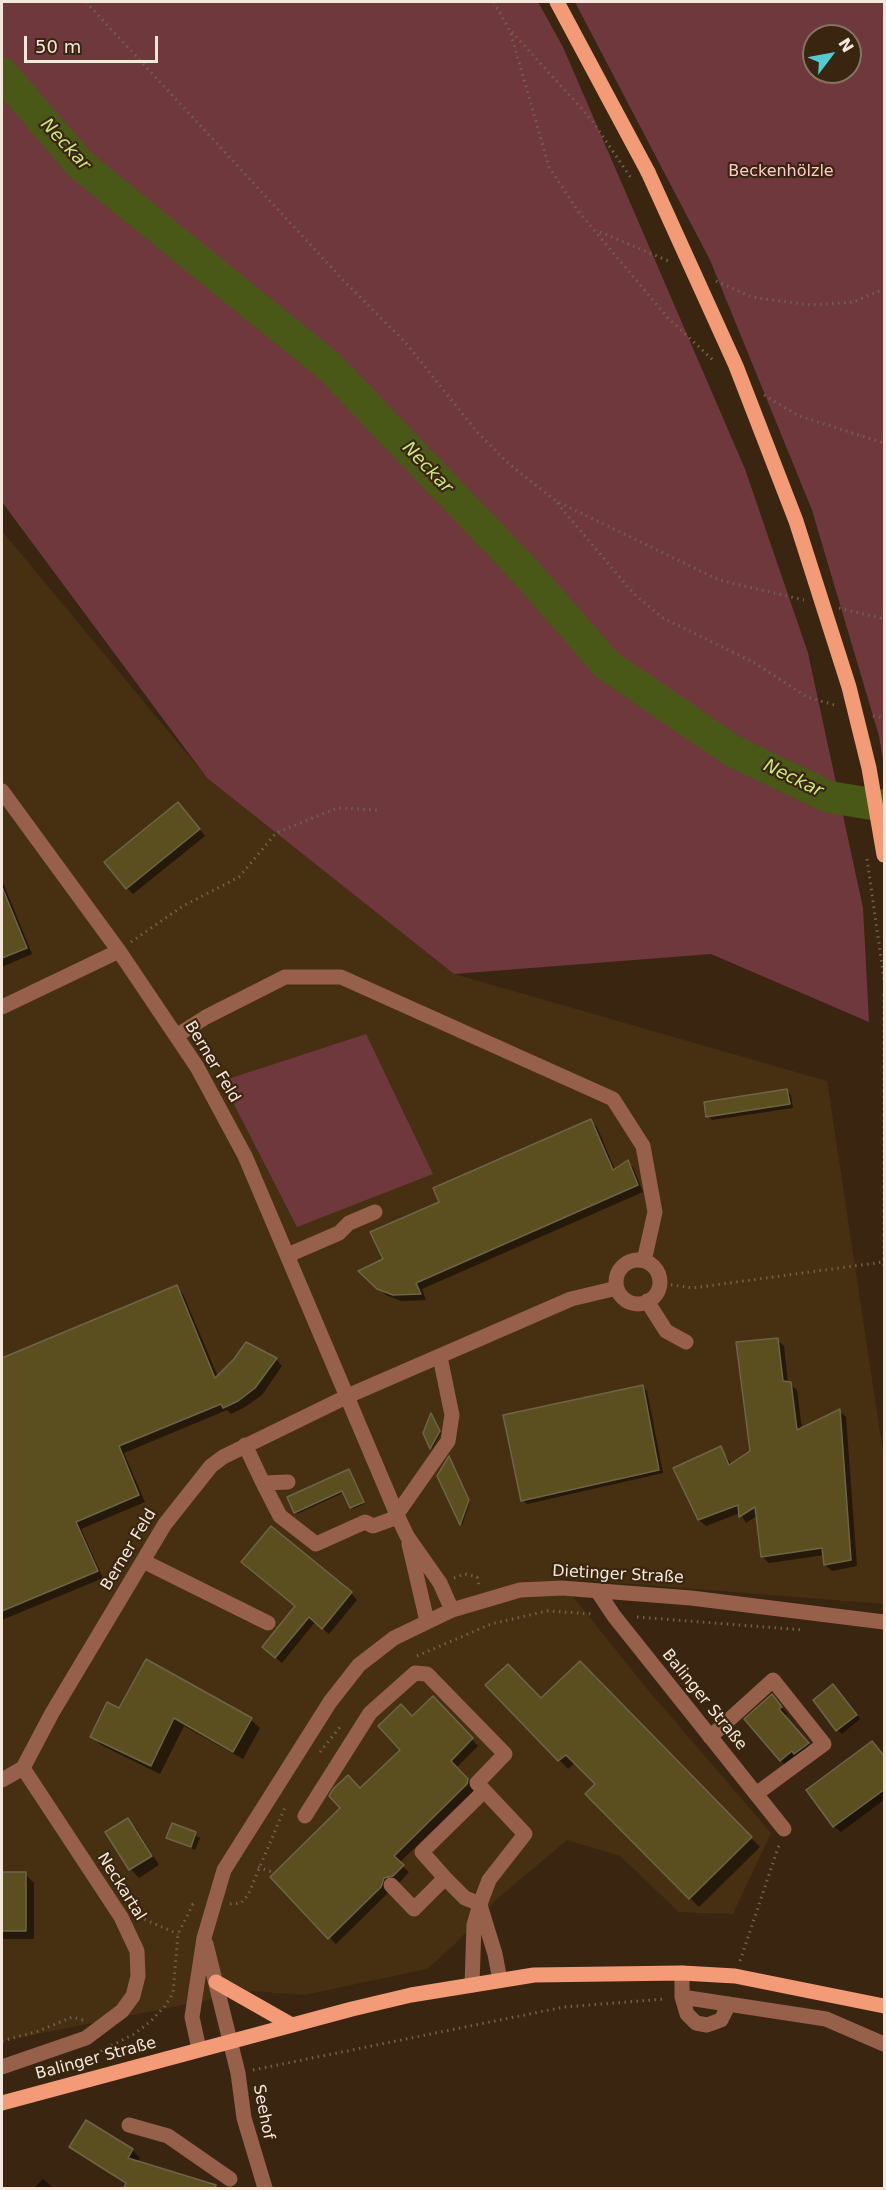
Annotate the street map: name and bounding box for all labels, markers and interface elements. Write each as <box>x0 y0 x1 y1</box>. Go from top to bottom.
scale bar <box>27 24 160 62</box>
north arrow <box>802 24 862 84</box>
text: N <box>834 35 858 56</box>
text: 50 m <box>35 36 81 57</box>
water label: Neckar <box>36 114 94 176</box>
park label: Beckenhölzle <box>728 162 834 182</box>
water label: Neckar <box>397 438 457 498</box>
water label: Neckar <box>760 755 826 803</box>
street label: Berner Feld <box>180 1018 244 1106</box>
street label: Berner Feld <box>97 1506 161 1594</box>
street label: Dietinger Straße <box>552 1562 684 1588</box>
street label: Balinger Straße <box>657 1646 751 1754</box>
street label: Neckartal <box>93 1849 149 1925</box>
street label: Balinger Straße <box>34 2034 158 2084</box>
street label: Seehof <box>248 2083 278 2141</box>

